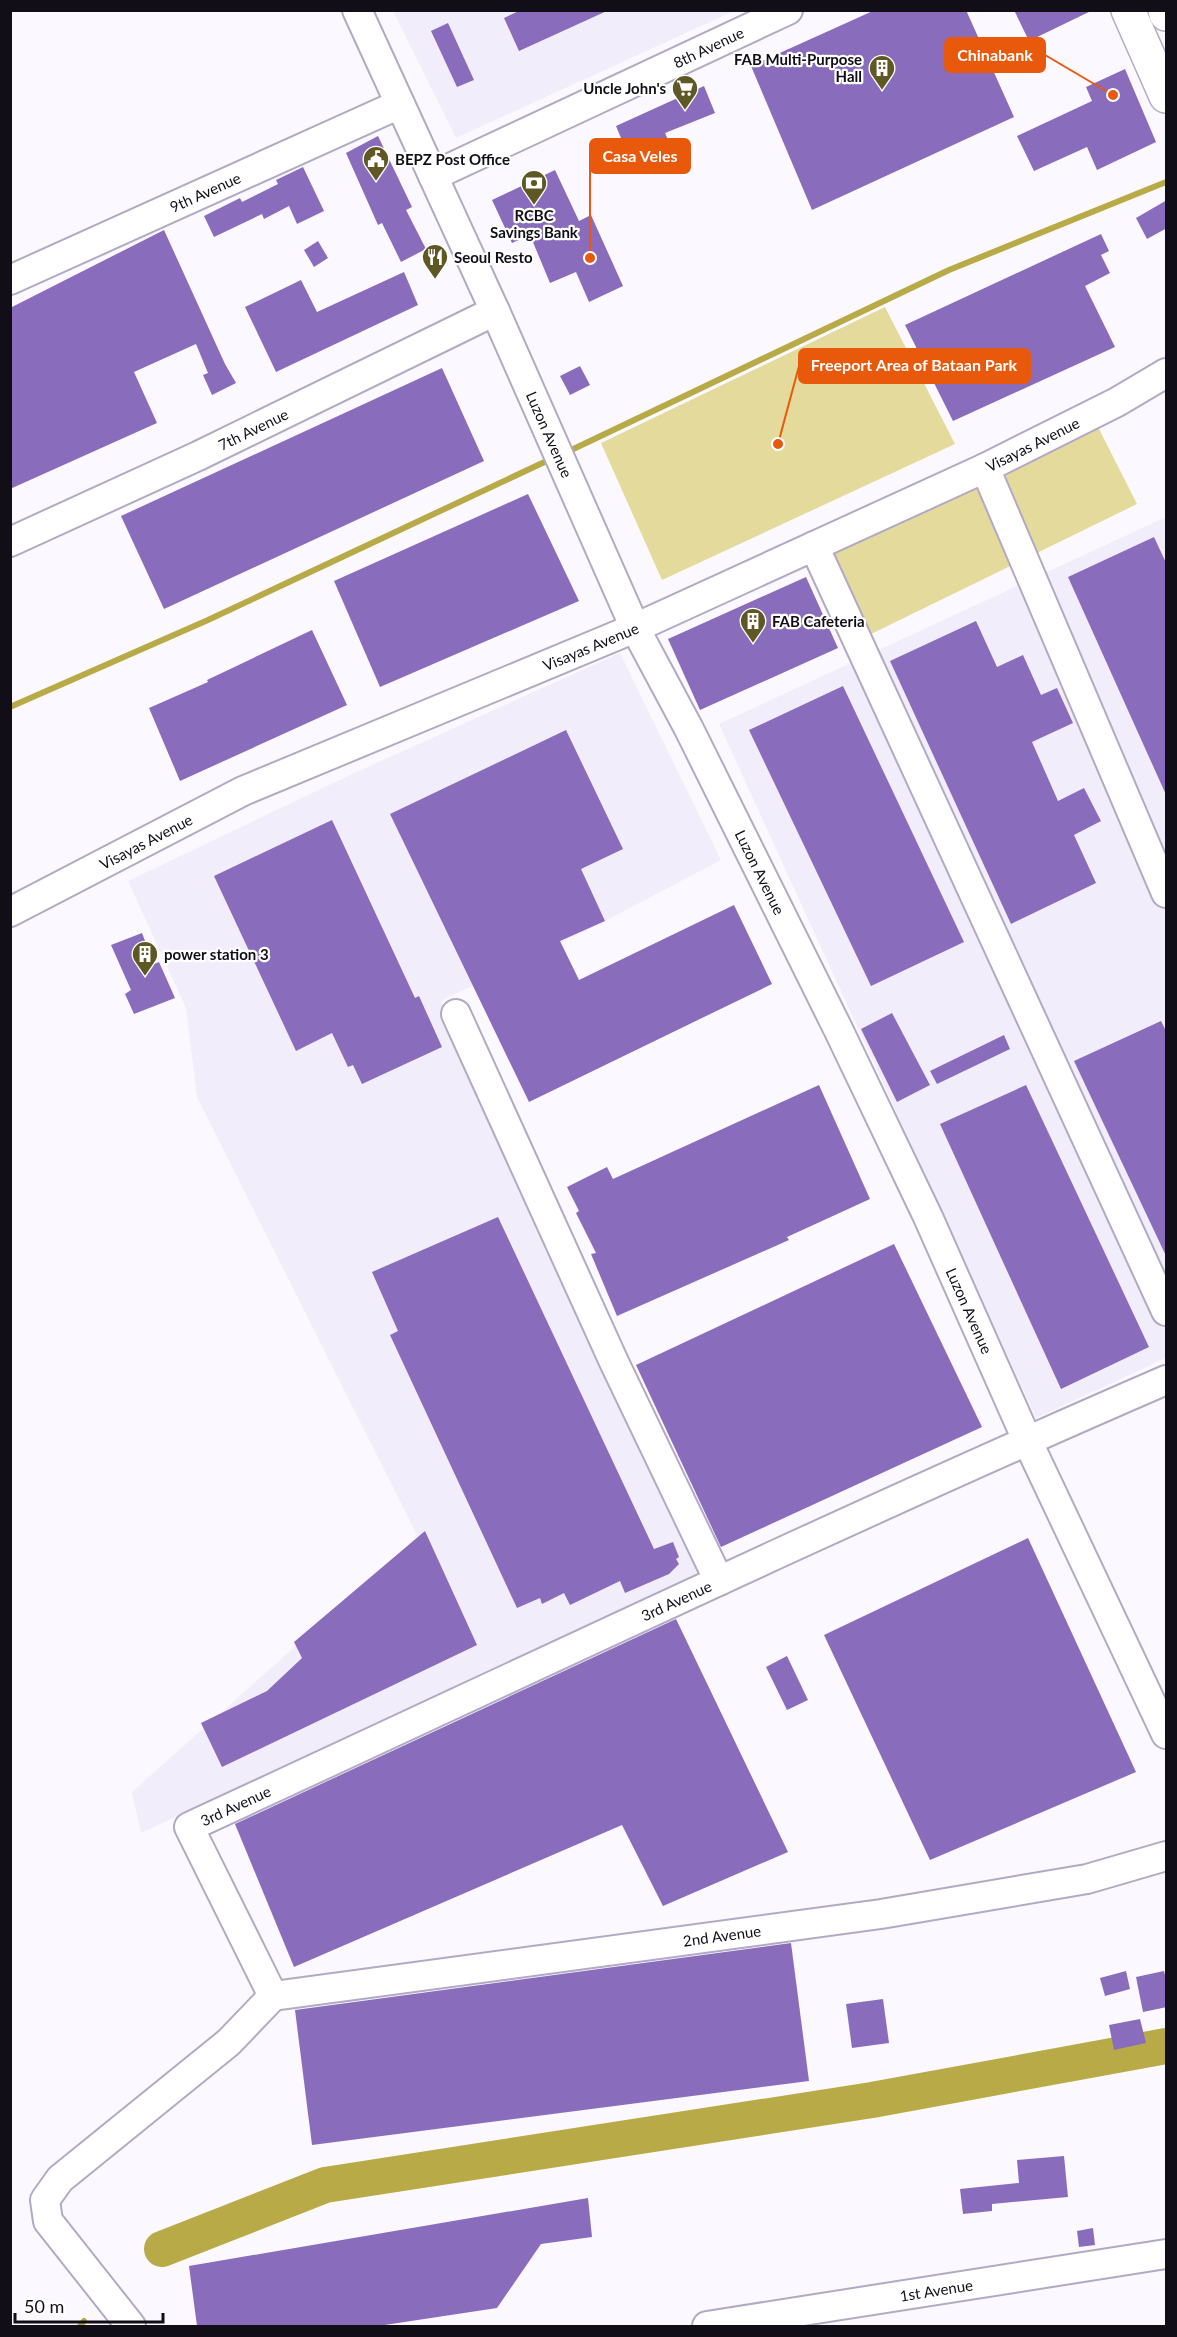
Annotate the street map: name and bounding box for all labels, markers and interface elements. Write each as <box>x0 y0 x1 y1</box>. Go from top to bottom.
street label: 8th Avenue <box>670 23 746 71</box>
callout: Chinabank <box>945 38 1045 72</box>
text: Chinabank <box>957 45 1033 64</box>
place label: FAB Multi-Purpose Hall <box>734 50 862 85</box>
building icon: FAB Multi-Purpose Hall <box>867 53 897 91</box>
supermarket icon: Uncle John's <box>670 73 700 111</box>
place label: Uncle John's <box>583 79 666 97</box>
callout: Casa Veles <box>590 139 690 173</box>
public building icon: BEPZ Post Office <box>361 144 391 182</box>
text: Casa Veles <box>602 146 678 165</box>
place label: BEPZ Post Office <box>395 150 510 168</box>
street label: 9th Avenue <box>167 168 243 216</box>
bank icon: RCBC Savings Bank <box>519 168 549 206</box>
place label: RCBC Savings Bank <box>490 206 579 241</box>
restaurant icon: Seoul Resto <box>420 242 450 280</box>
place label: Seoul Resto <box>454 248 533 266</box>
callout: Freeport Area of Bataan Park <box>799 349 1030 383</box>
text: Freeport Area of Bataan Park <box>811 355 1018 374</box>
street label: Luzon Avenue <box>523 389 576 480</box>
street label: 7th Avenue <box>215 404 291 454</box>
street label: Visayas Avenue <box>983 413 1082 475</box>
building icon: FAB Cafeteria <box>738 606 768 644</box>
place label: FAB Cafeteria <box>772 612 865 630</box>
street label: Visayas Avenue <box>540 619 641 674</box>
street label: Visayas Avenue <box>96 810 195 873</box>
street label: Luzon Avenue <box>732 827 789 917</box>
building icon: power station 3 <box>130 939 160 977</box>
place label: power station 3 <box>164 945 269 963</box>
street label: Luzon Avenue <box>943 1265 997 1356</box>
street label: 3rd Avenue <box>638 1577 714 1625</box>
street label: 3rd Avenue <box>198 1782 273 1829</box>
street label: 2nd Avenue <box>682 1921 762 1950</box>
street label: 1st Avenue <box>898 2275 974 2305</box>
scale bar <box>15 2286 164 2324</box>
text: 50 m <box>24 2295 64 2317</box>

